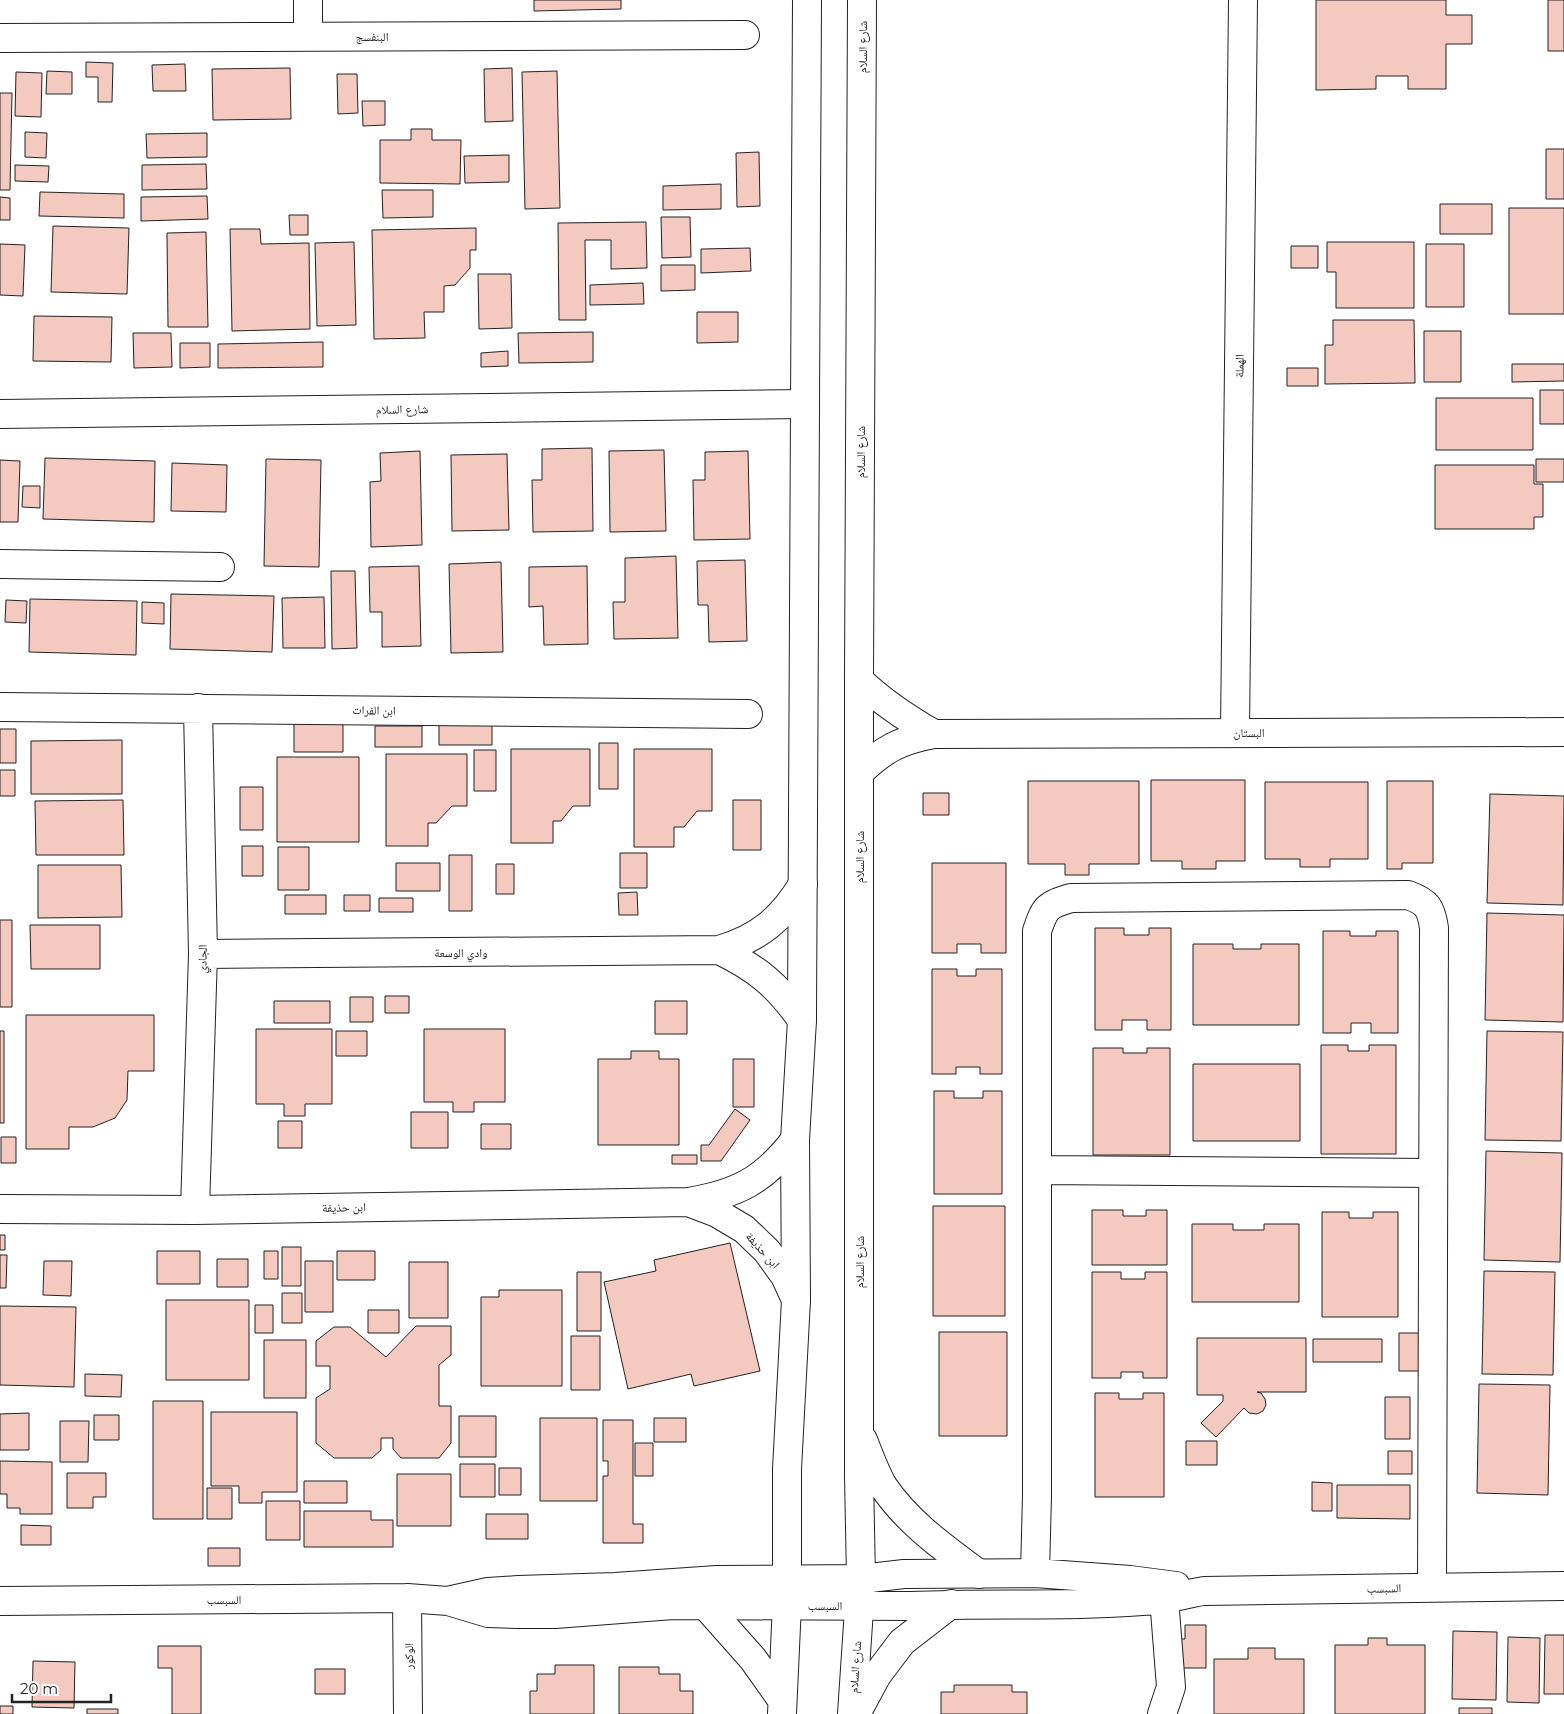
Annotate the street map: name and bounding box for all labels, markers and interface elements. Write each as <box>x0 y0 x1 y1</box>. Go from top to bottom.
street label: شارع السلام <box>855 21 871 73</box>
street label: البنفسج <box>355 29 389 44</box>
street label: الهملة <box>1231 354 1247 378</box>
street label: شارع السلام <box>376 401 428 418</box>
street label: شارع السلام <box>853 426 869 478</box>
street label: ابن الفرات <box>352 702 396 718</box>
street label: البستان <box>1233 725 1265 740</box>
street label: شارع السلام <box>852 831 868 883</box>
street label: الجادي <box>194 944 213 974</box>
street label: وادي الوسعة <box>434 945 488 963</box>
street label: ابن حذيفة <box>322 1199 366 1215</box>
street label: ابن حذيفة <box>742 1229 783 1272</box>
street label: شارع السلام <box>852 1236 868 1288</box>
street label: السبسب <box>1367 1580 1402 1596</box>
street label: السبسب <box>207 1592 241 1607</box>
street label: السبسب <box>808 1598 842 1613</box>
street label: شارع السلام <box>846 1640 865 1694</box>
street label: الوكور <box>401 1643 416 1670</box>
scale bar <box>12 1672 111 1704</box>
text: 20 m <box>20 1679 58 1698</box>

